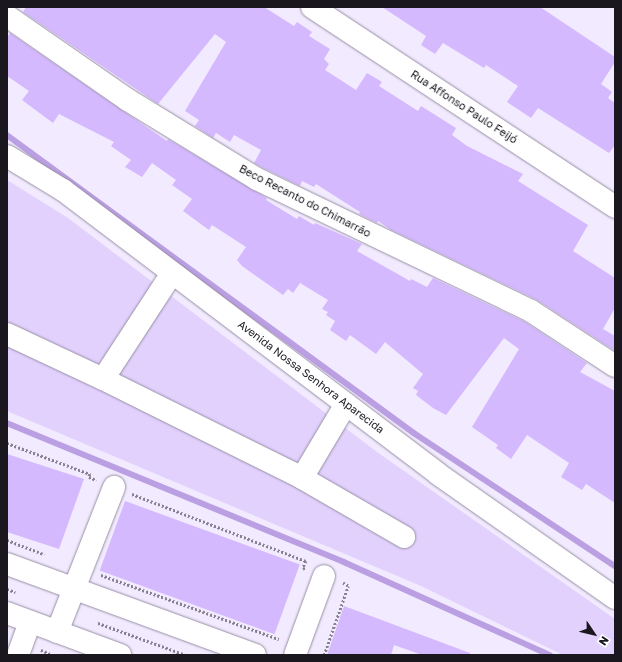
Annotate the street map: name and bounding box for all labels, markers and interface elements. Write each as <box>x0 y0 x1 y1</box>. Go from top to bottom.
street label: Rua Affonso Paulo Feijó <box>408 68 520 146</box>
street label: Beco Recanto do Chimarrão <box>237 162 373 240</box>
street label: Avenida Nossa Senhora Aparecida <box>235 318 387 436</box>
north arrow <box>574 614 614 654</box>
text: N <box>597 634 612 648</box>

